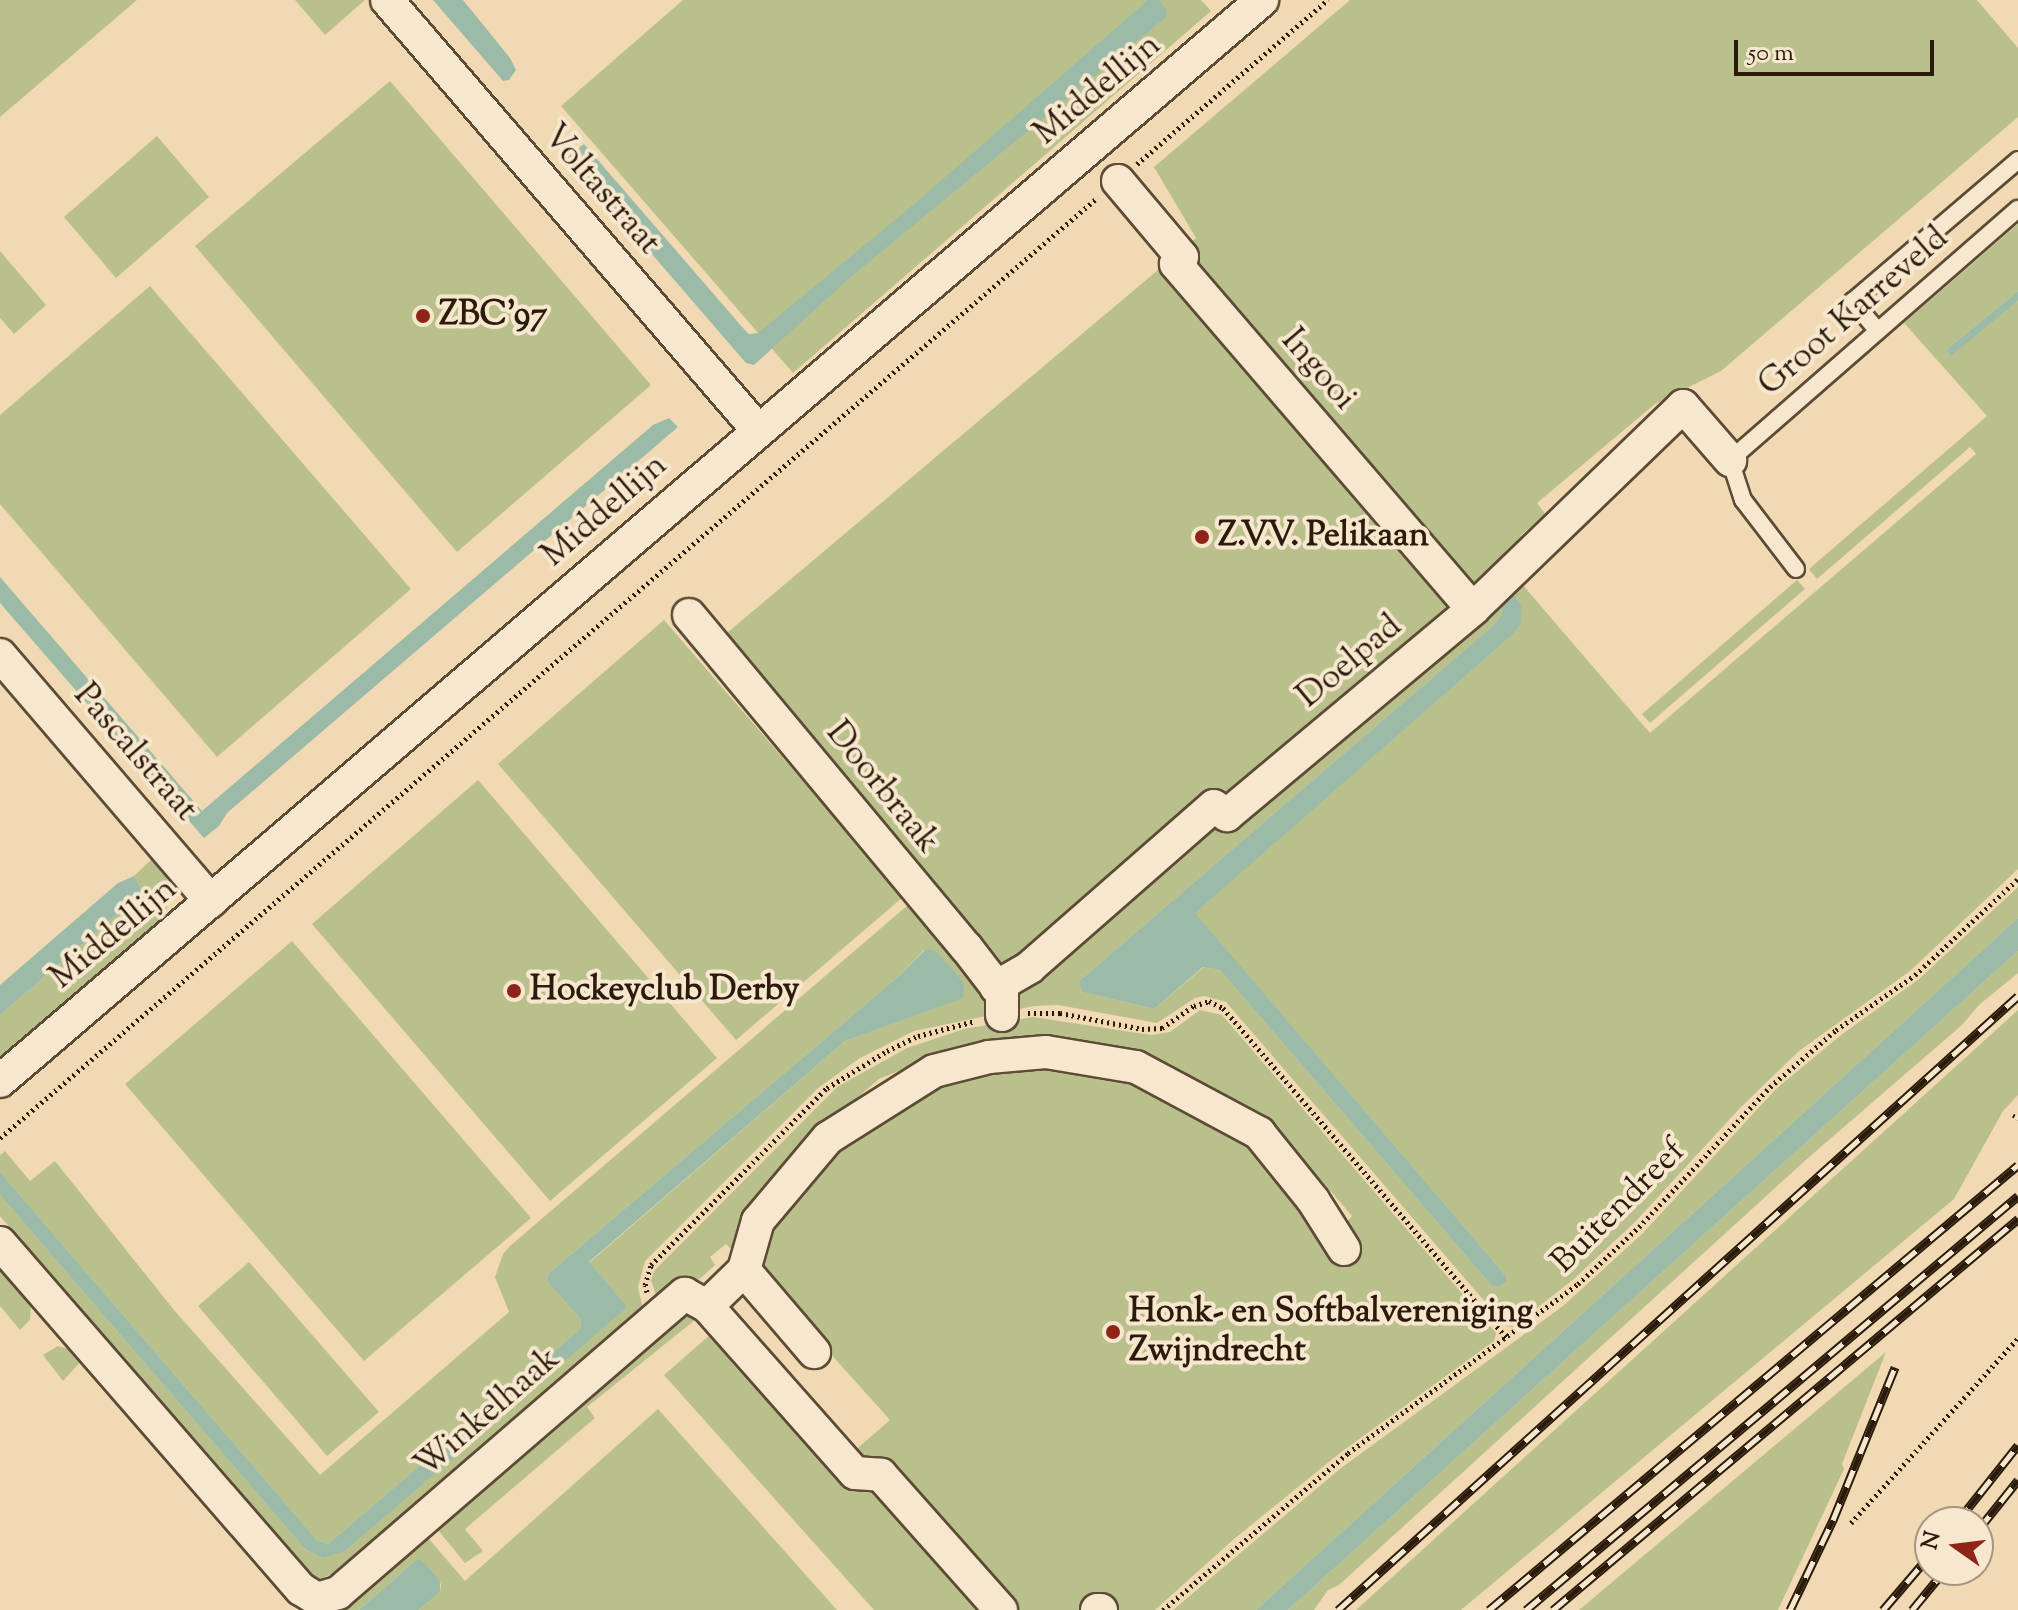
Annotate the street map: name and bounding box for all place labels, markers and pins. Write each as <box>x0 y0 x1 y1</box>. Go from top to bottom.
place label: ZBC'97 <box>439 296 547 336</box>
marker: ZBC'97 <box>414 307 432 325</box>
place label: Z.V.V. Pelikaan <box>1218 517 1429 557</box>
marker: Z.V.V. Pelikaan <box>1193 528 1211 546</box>
place label: Hockeyclub Derby <box>530 971 799 1011</box>
marker: Hockeyclub Derby <box>505 982 523 1000</box>
place label: Honk- en Softbalvereniging Zwijndrecht <box>1129 1292 1533 1372</box>
marker: Honk- en Softbalvereniging Zwijndrecht <box>1104 1323 1122 1341</box>

